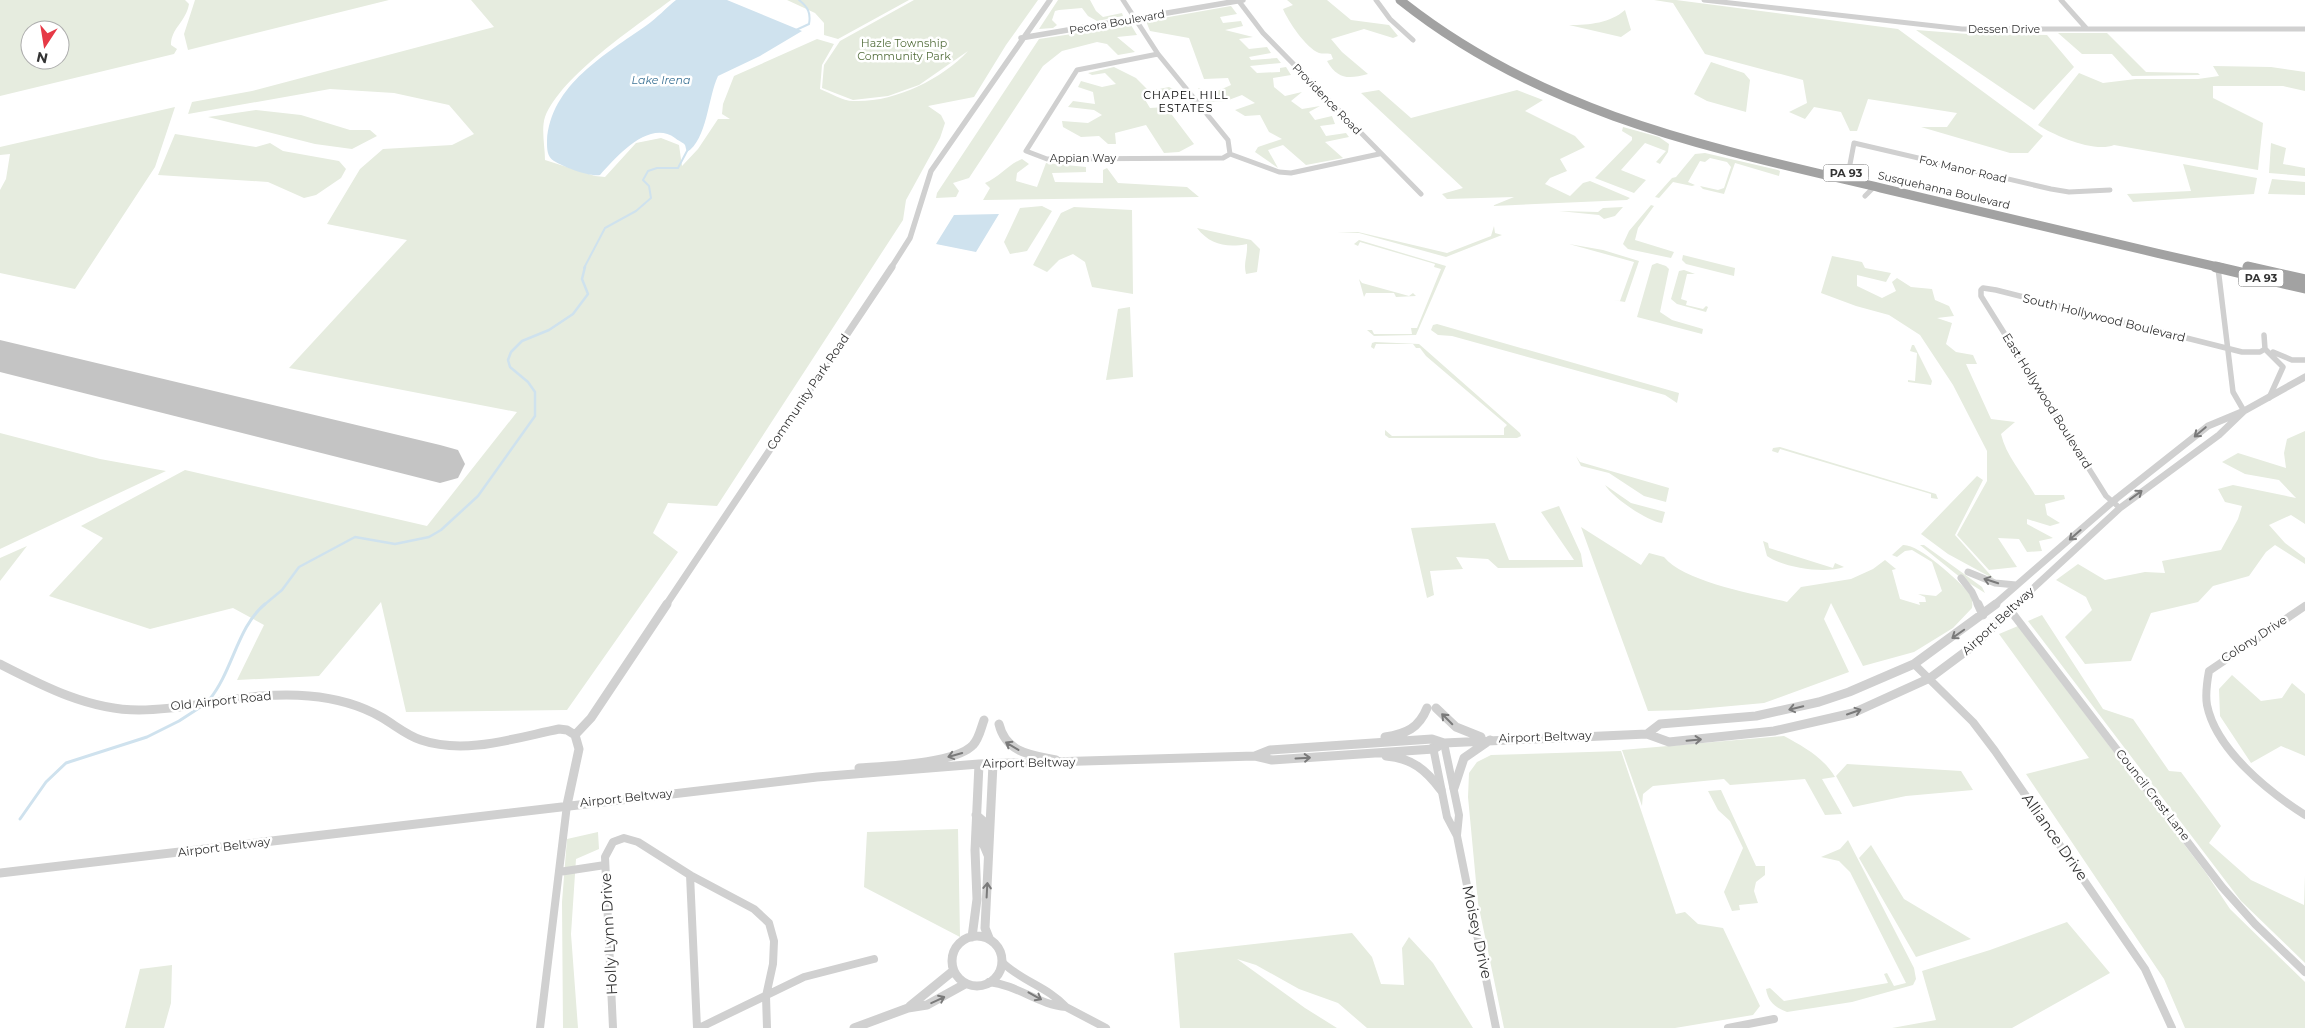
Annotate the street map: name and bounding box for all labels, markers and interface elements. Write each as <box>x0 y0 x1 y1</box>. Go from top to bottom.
street label: Pecora Boulevard <box>1068 7 1166 37</box>
north arrow <box>20 20 70 70</box>
street label: Dessen Drive <box>1968 22 2040 36</box>
park label: Hazle Township Community Park <box>857 36 951 63</box>
text: N <box>35 48 50 68</box>
street label: Providence Road <box>1289 61 1365 137</box>
water label: Lake Irena <box>632 73 690 87</box>
district label: CHAPEL HILL ESTATES <box>1143 88 1229 115</box>
street label: Appian Way <box>1050 151 1116 165</box>
street label: Fox Manor Road <box>1918 152 2008 186</box>
road number: PA 93 <box>1824 164 1868 182</box>
street label: Susquehanna Boulevard <box>1877 168 2011 212</box>
road number: PA 93 <box>2238 270 2284 286</box>
street label: South Hollywood Boulevard <box>2021 290 2187 345</box>
street label: East Hollywood Boulevard <box>2000 330 2095 471</box>
street label: Community Park Road <box>763 331 852 453</box>
one-way arrow <box>2194 426 2207 437</box>
one-way arrow <box>2129 490 2143 500</box>
one-way arrow <box>2068 529 2081 540</box>
one-way arrow <box>1984 576 2000 585</box>
street label: Airport Beltway <box>1959 583 2037 658</box>
street label: Colony Drive <box>2218 612 2289 665</box>
one-way arrow <box>1952 629 1966 639</box>
street label: Old Airport Road <box>170 688 272 713</box>
one-way arrow <box>1788 704 1804 713</box>
one-way arrow <box>1845 707 1861 716</box>
one-way arrow <box>1440 713 1453 725</box>
street label: Airport Beltway <box>1498 727 1592 746</box>
one-way arrow <box>1686 735 1702 745</box>
one-way arrow <box>1005 741 1019 752</box>
street label: Council Crest Lane <box>2113 746 2194 843</box>
one-way arrow <box>947 750 963 760</box>
street label: Airport Beltway <box>982 754 1076 771</box>
one-way arrow <box>1295 754 1311 763</box>
street label: Airport Beltway <box>579 785 673 810</box>
street label: Alliance Drive <box>2018 789 2093 884</box>
street label: Airport Beltway <box>177 833 272 860</box>
street label: Holly Lynn Drive <box>596 873 621 996</box>
one-way arrow <box>982 882 991 898</box>
street label: Moisey Drive <box>1458 883 1497 981</box>
one-way arrow <box>1027 992 1042 1001</box>
one-way arrow <box>930 995 945 1004</box>

